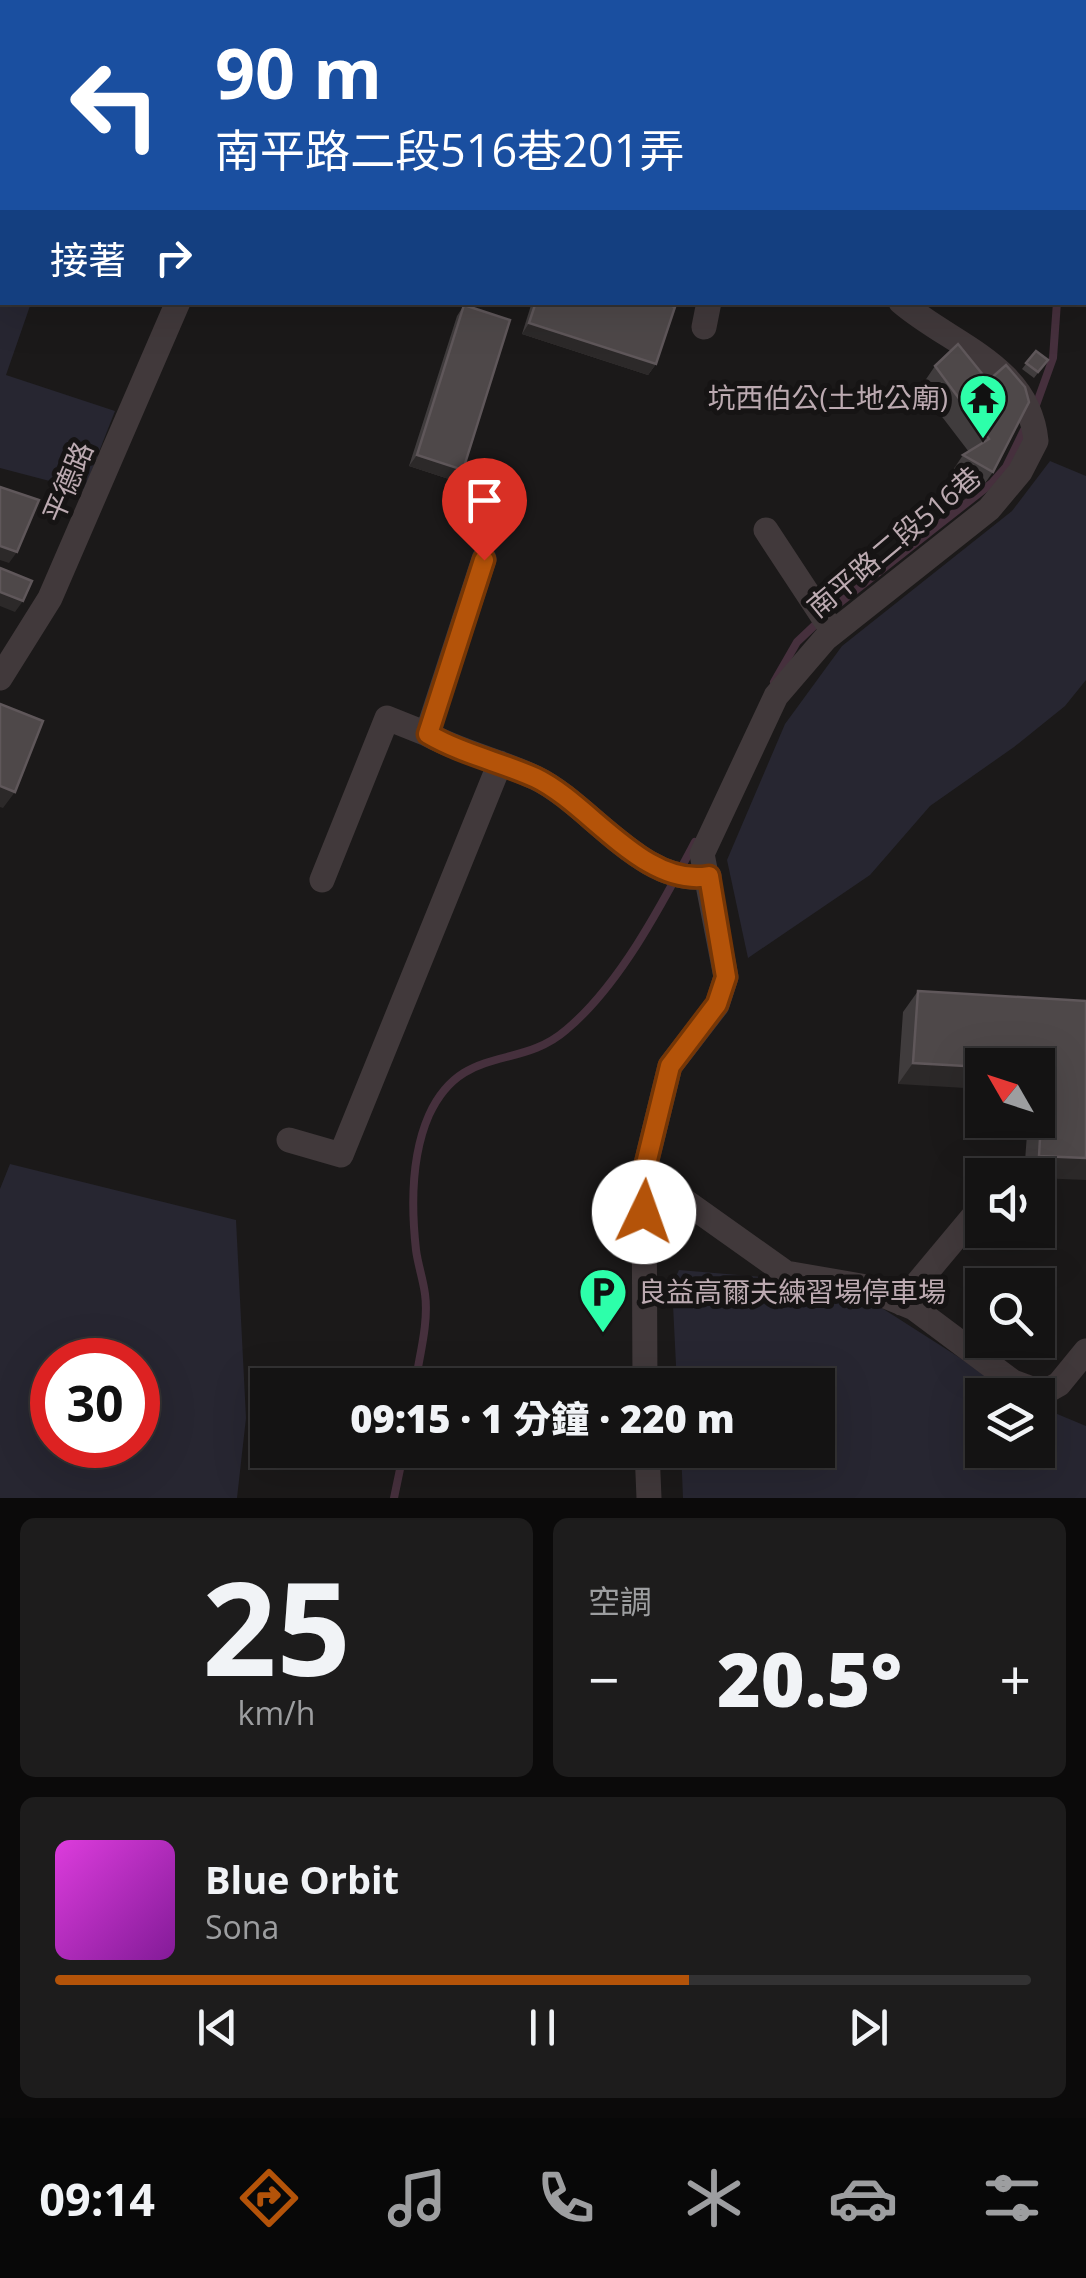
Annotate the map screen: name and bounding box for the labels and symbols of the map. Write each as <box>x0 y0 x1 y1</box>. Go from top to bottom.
temple icon: 坑西伯公(土地公廟) <box>957 372 1009 440</box>
place label: 坑西伯公(土地公廟) <box>707 378 948 416</box>
street label: 平德路 <box>33 436 101 528</box>
street label: 南平路二段516巷 <box>798 457 988 625</box>
pin <box>442 458 527 561</box>
north arrow <box>965 1048 1055 1138</box>
position arrow <box>592 1160 696 1264</box>
parking icon: 良益高爾夫練習場停車場 <box>577 1266 629 1334</box>
place label: 良益高爾夫練習場停車場 <box>638 1272 946 1310</box>
speed limit sign: 30 <box>30 1338 160 1468</box>

